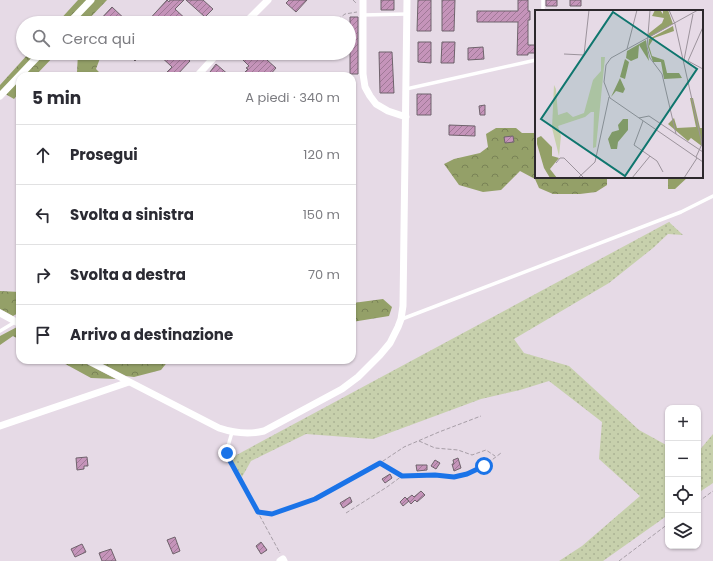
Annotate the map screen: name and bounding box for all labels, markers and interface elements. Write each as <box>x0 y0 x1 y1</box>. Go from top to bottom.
inset map <box>535 10 703 178</box>
search box <box>16 16 356 60</box>
icon: search <box>30 27 52 49</box>
text: Cerca qui <box>62 28 135 49</box>
text: 5 min <box>32 86 81 110</box>
text: A piedi · 340 m <box>245 88 340 107</box>
icon: ahead <box>32 144 54 166</box>
text: Prosegui <box>70 144 138 165</box>
text: 120 m <box>303 145 340 164</box>
icon: left <box>32 204 54 226</box>
text: Svolta a sinistra <box>70 204 194 225</box>
text: 150 m <box>303 205 340 224</box>
icon: right <box>32 264 54 286</box>
text: Svolta a destra <box>70 264 186 285</box>
text: 70 m <box>308 265 340 284</box>
icon: arrive <box>32 324 54 346</box>
text: Arrivo a destinazione <box>70 324 233 345</box>
map controls <box>665 405 701 549</box>
button: + <box>665 405 701 441</box>
button: − <box>665 441 701 477</box>
route end <box>218 444 236 462</box>
route start <box>475 457 493 475</box>
button: locate <box>665 477 701 513</box>
button: layers <box>665 513 701 549</box>

